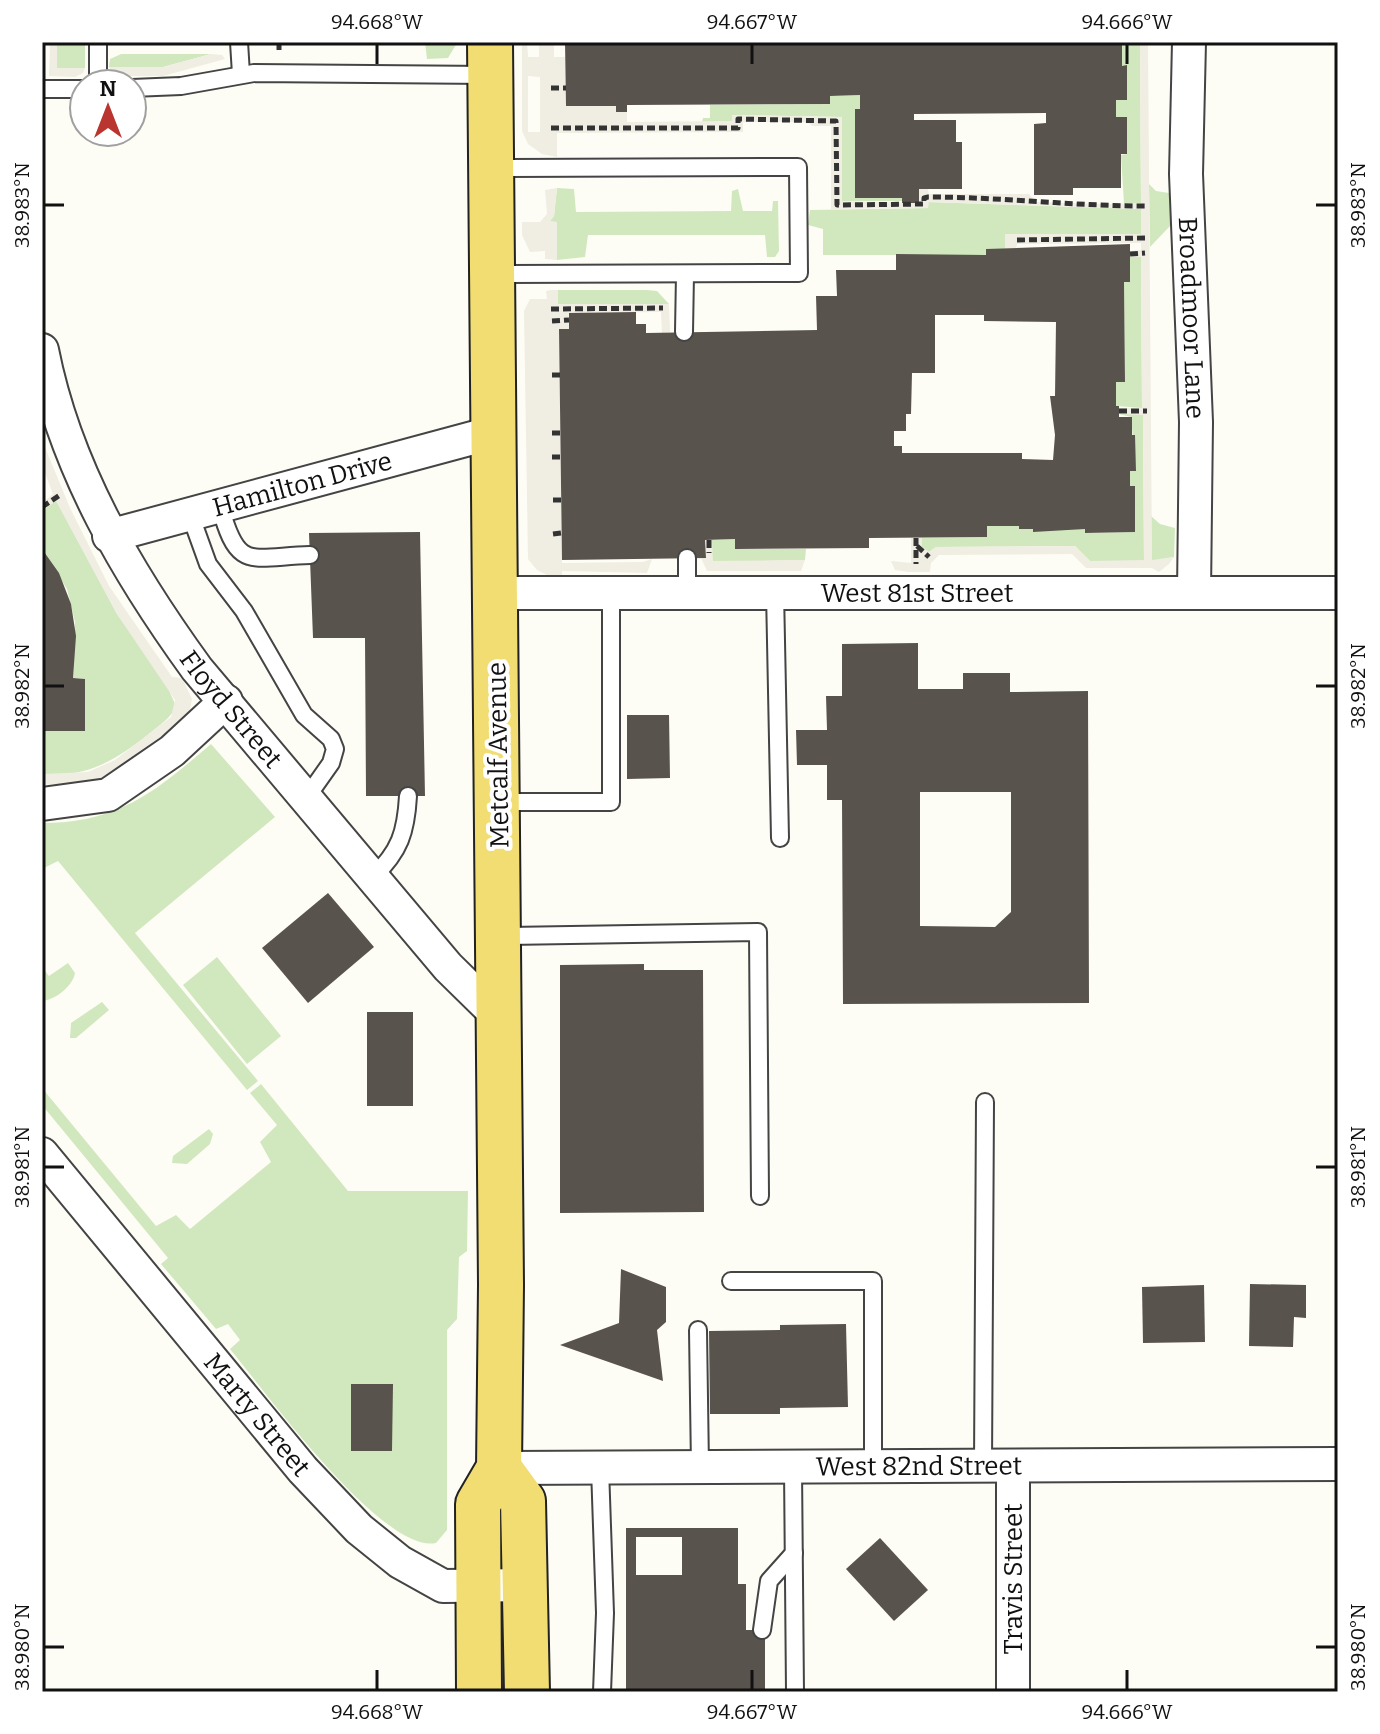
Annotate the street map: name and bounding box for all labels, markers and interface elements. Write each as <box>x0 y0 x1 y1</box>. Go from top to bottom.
text: 94.668°W <box>331 10 424 34</box>
text: 94.667°W <box>707 10 798 34</box>
text: 94.666°W <box>1081 10 1173 34</box>
north arrow <box>68 68 148 148</box>
text: N <box>100 75 117 102</box>
text: 38.983°N <box>10 162 34 248</box>
text: 38.983°N <box>1346 162 1370 248</box>
street label: Broadmoor Lane <box>1172 216 1211 419</box>
street label: Hamilton Drive <box>209 445 395 523</box>
street label: West 81st Street <box>821 578 1014 609</box>
text: 38.982°N <box>10 643 34 729</box>
text: 38.982°N <box>1346 643 1370 729</box>
street label: Floyd Street <box>173 645 289 775</box>
street label: Metcalf Avenue <box>481 662 516 848</box>
text: 38.981°N <box>10 1126 34 1208</box>
text: 38.981°N <box>1346 1126 1370 1208</box>
street label: Marty Street <box>197 1347 317 1483</box>
street label: West 82nd Street <box>816 1451 1023 1482</box>
street label: Travis Street <box>998 1503 1029 1655</box>
text: 38.980°N <box>10 1603 34 1691</box>
text: 38.980°N <box>1346 1603 1370 1691</box>
text: 94.668°W <box>331 1700 424 1724</box>
text: 94.667°W <box>707 1700 798 1724</box>
text: 94.666°W <box>1081 1700 1173 1724</box>

